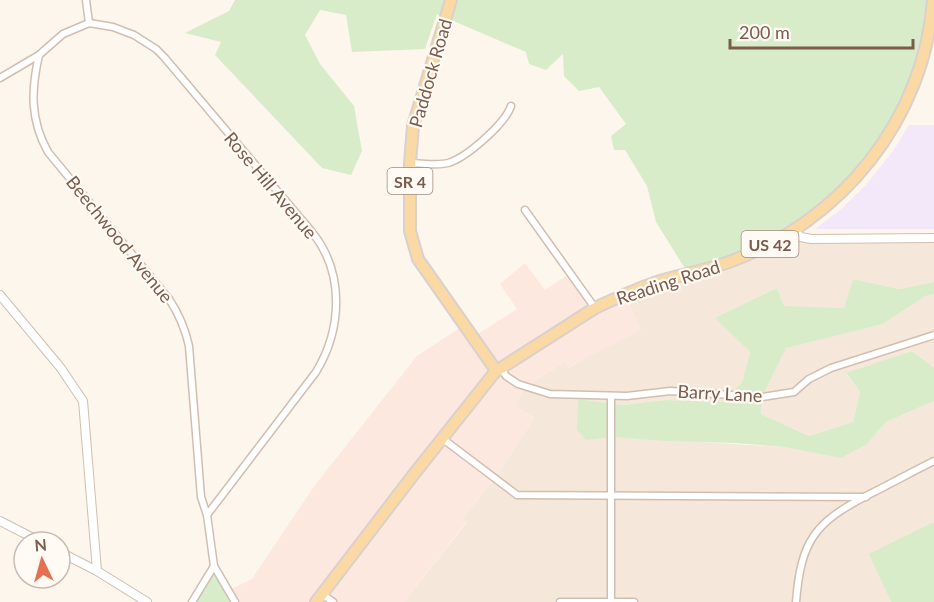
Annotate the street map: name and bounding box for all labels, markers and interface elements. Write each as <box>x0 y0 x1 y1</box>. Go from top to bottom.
scale bar <box>730 12 913 50</box>
street label: Paddock Road <box>404 16 456 130</box>
text: 200 m <box>739 21 790 43</box>
street label: Rose Hill Avenue <box>220 127 322 243</box>
road number: SR 4 <box>388 168 432 194</box>
street label: Beechwood Avenue <box>62 171 178 307</box>
road number: US 42 <box>742 231 798 257</box>
street label: Reading Road <box>613 255 723 309</box>
street label: Barry Lane <box>677 380 763 406</box>
north arrow <box>12 530 72 590</box>
text: N <box>34 535 48 555</box>

